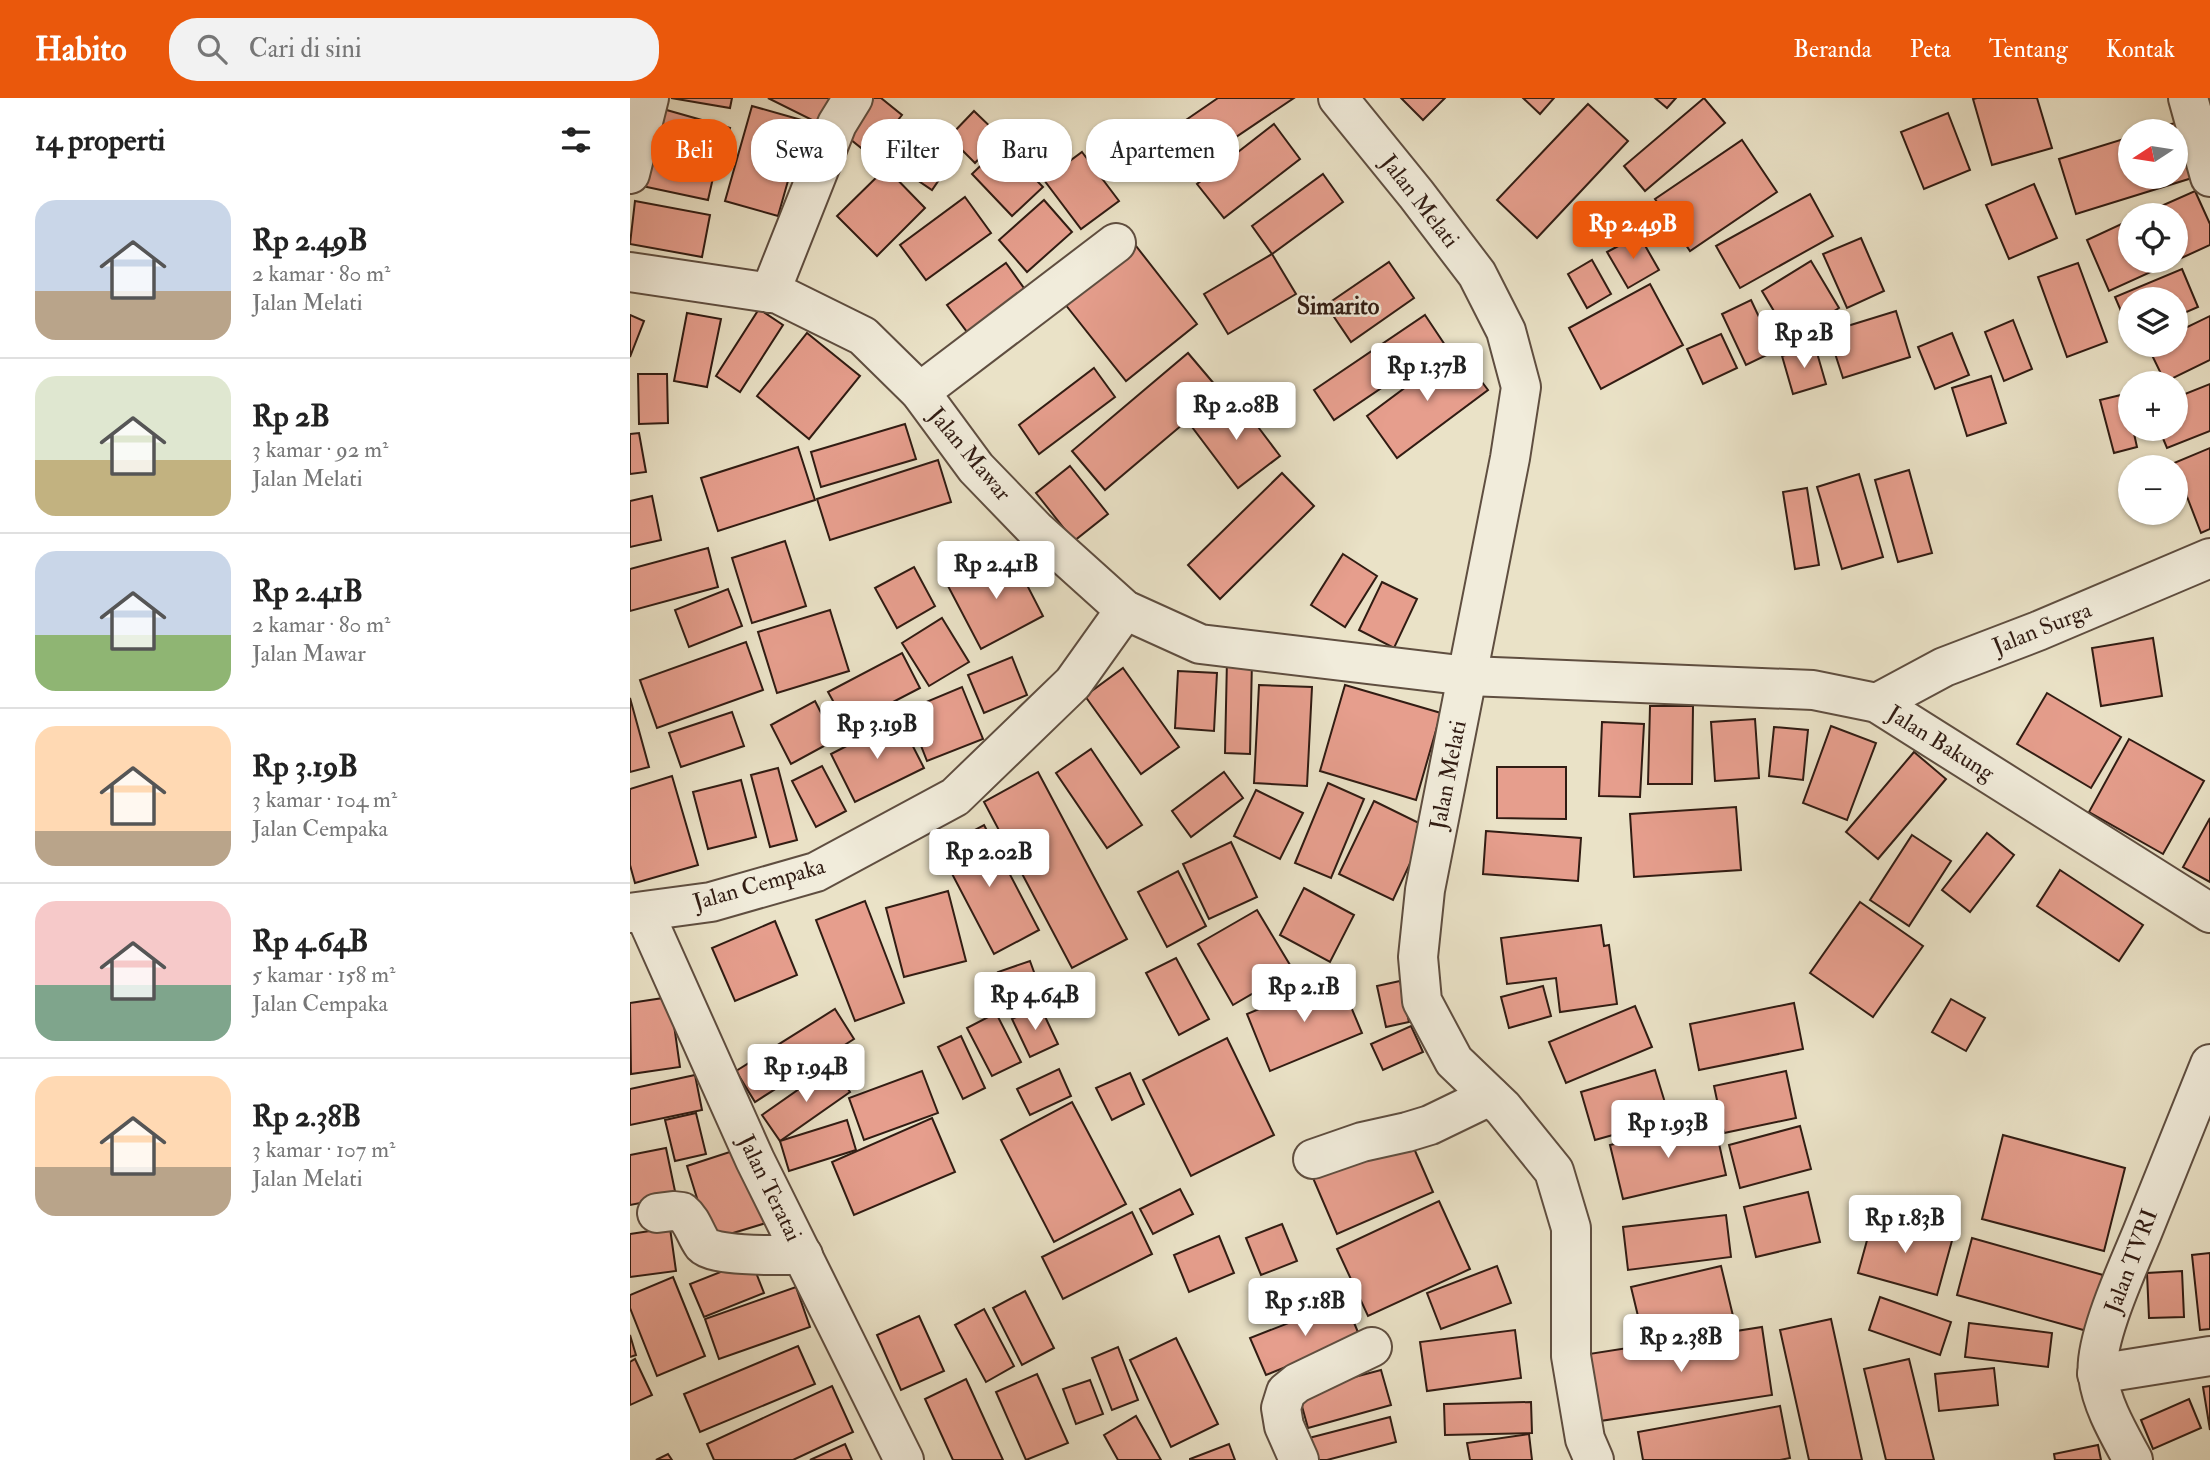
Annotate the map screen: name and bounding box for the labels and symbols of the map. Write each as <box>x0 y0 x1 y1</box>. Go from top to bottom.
north arrow <box>2118 119 2188 189</box>
street label: Jalan Melati <box>1374 148 1466 254</box>
pin: Rp 2.49B <box>1561 202 1705 261</box>
district label: Simarito <box>1297 291 1380 322</box>
pin: Rp 2B <box>1755 310 1853 370</box>
pin: Rp 1.37B <box>1355 344 1499 403</box>
pin: Rp 2.08B <box>1164 382 1308 442</box>
street label: Jalan Mawar <box>922 400 1018 507</box>
pin: Rp 2.41B <box>924 542 1068 601</box>
street label: Jalan Surga <box>1987 595 2096 661</box>
street label: Jalan Bakung <box>1881 698 2000 788</box>
pin: Rp 3.19B <box>805 702 949 761</box>
street label: Jalan Melati <box>1423 718 1473 833</box>
pin: Rp 2.02B <box>917 830 1061 889</box>
street label: Jalan Cempaka <box>689 851 829 918</box>
pin: Rp 2.1B <box>1239 964 1369 1024</box>
pin: Rp 4.64B <box>963 972 1107 1032</box>
pin: Rp 1.94B <box>734 1044 878 1104</box>
pin: Rp 1.93B <box>1596 1100 1740 1160</box>
street label: Jalan Teratai <box>731 1129 808 1246</box>
pin: Rp 1.83B <box>1833 1196 1977 1255</box>
street label: Jalan TVRI <box>2098 1205 2164 1318</box>
pin: Rp 5.18B <box>1233 1278 1377 1338</box>
pin: Rp 2.38B <box>1609 1314 1753 1374</box>

